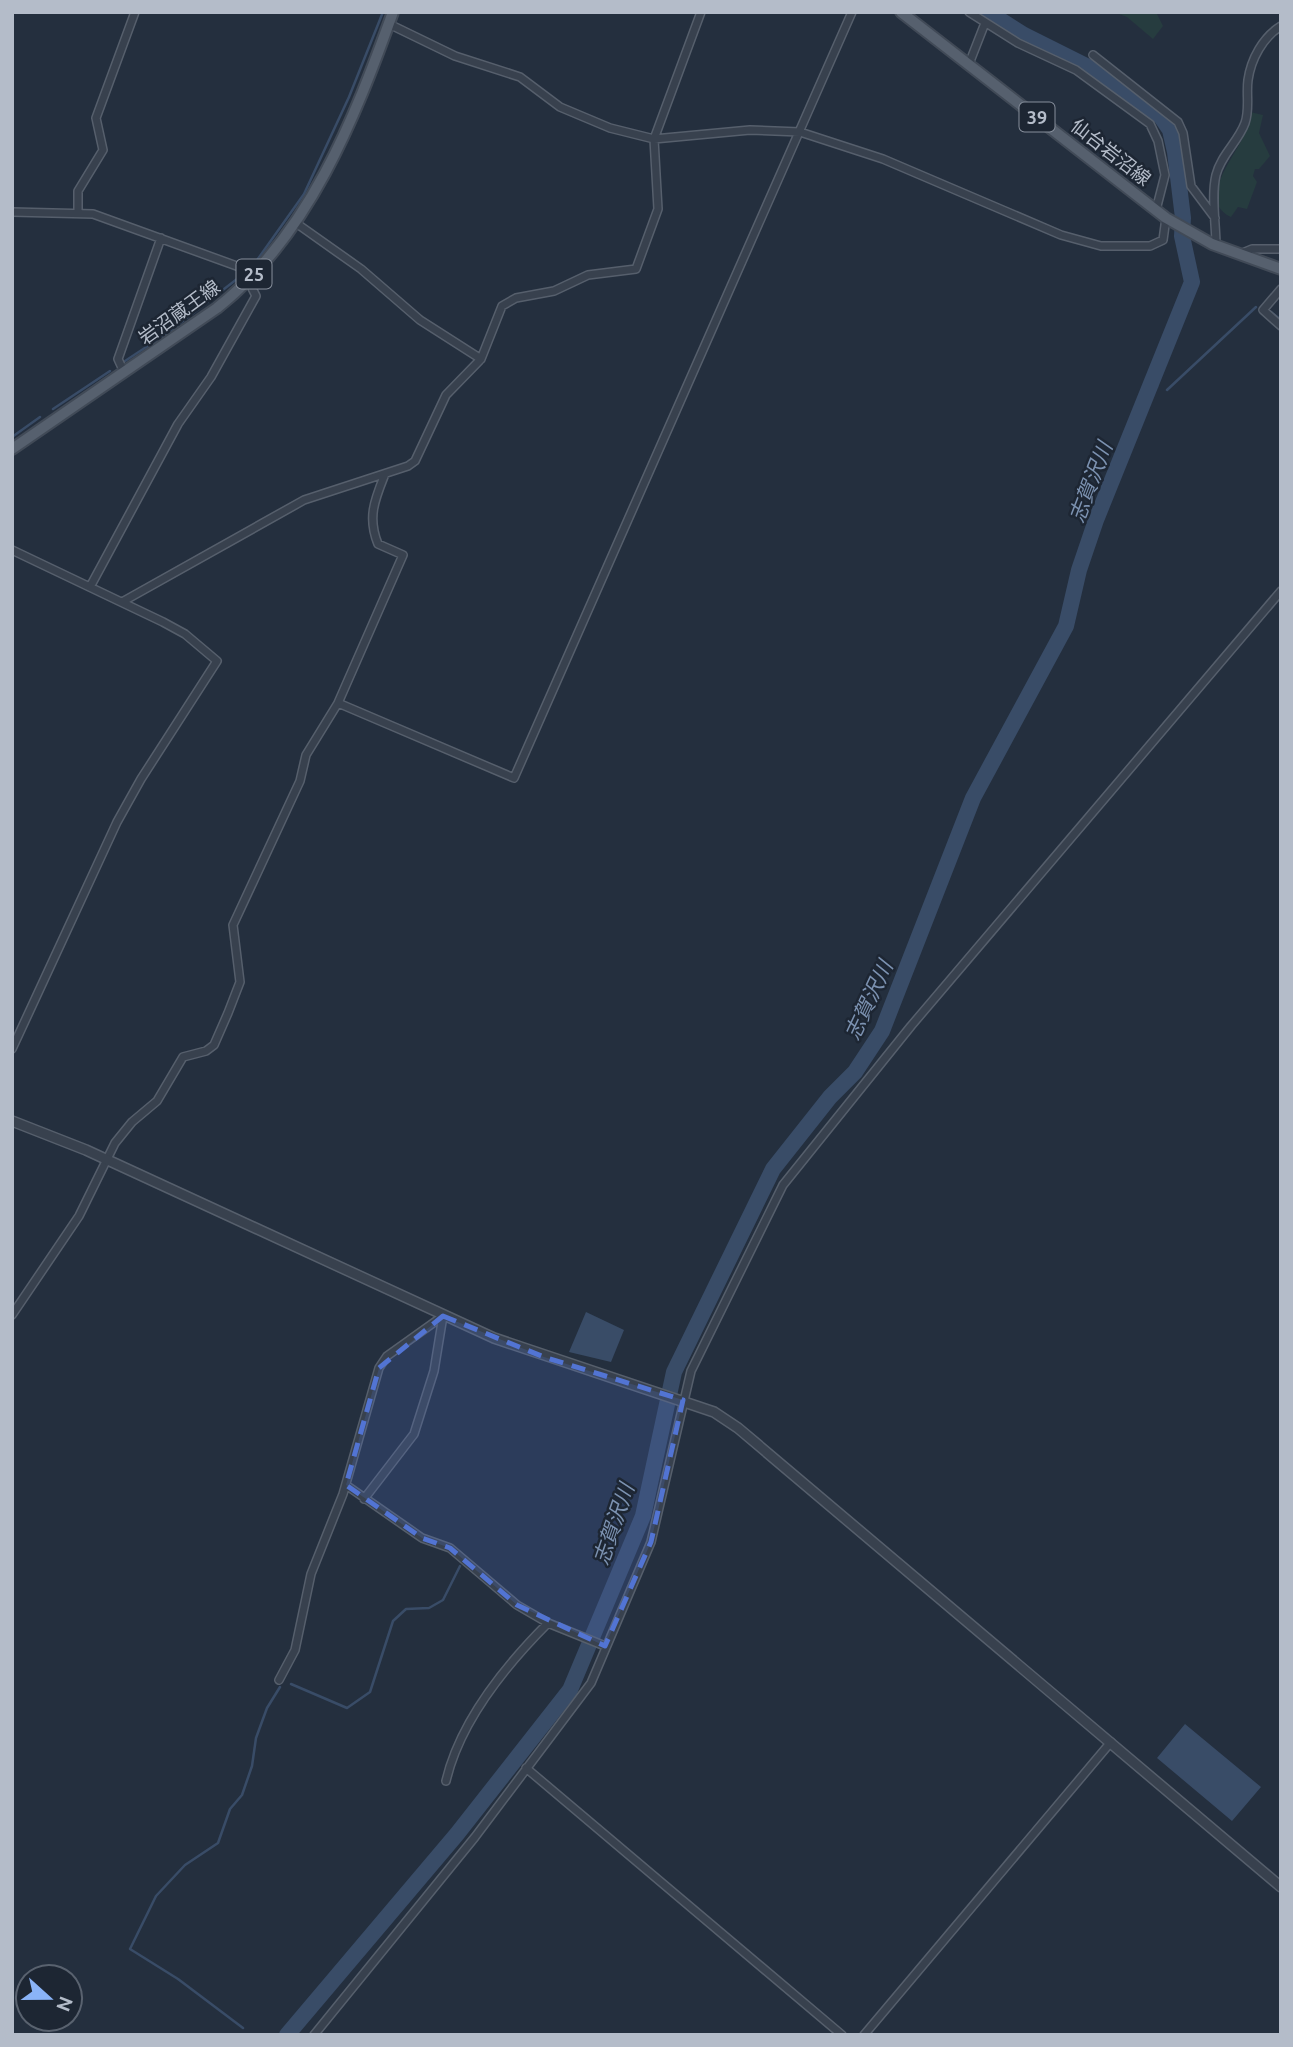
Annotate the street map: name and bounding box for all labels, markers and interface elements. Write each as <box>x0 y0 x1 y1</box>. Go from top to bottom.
road number: 39 <box>1020 103 1054 132</box>
street label: 仙台岩沼線 <box>1067 114 1155 190</box>
road number: 25 <box>236 260 272 288</box>
street label: 岩沼蔵王線 <box>134 275 224 349</box>
water label: 志賀沢川 <box>1064 437 1117 526</box>
water label: 志賀沢川 <box>839 955 897 1043</box>
water label: 志賀沢川 <box>588 1478 639 1568</box>
north arrow <box>14 1963 84 2033</box>
text: N <box>52 1994 78 2015</box>

